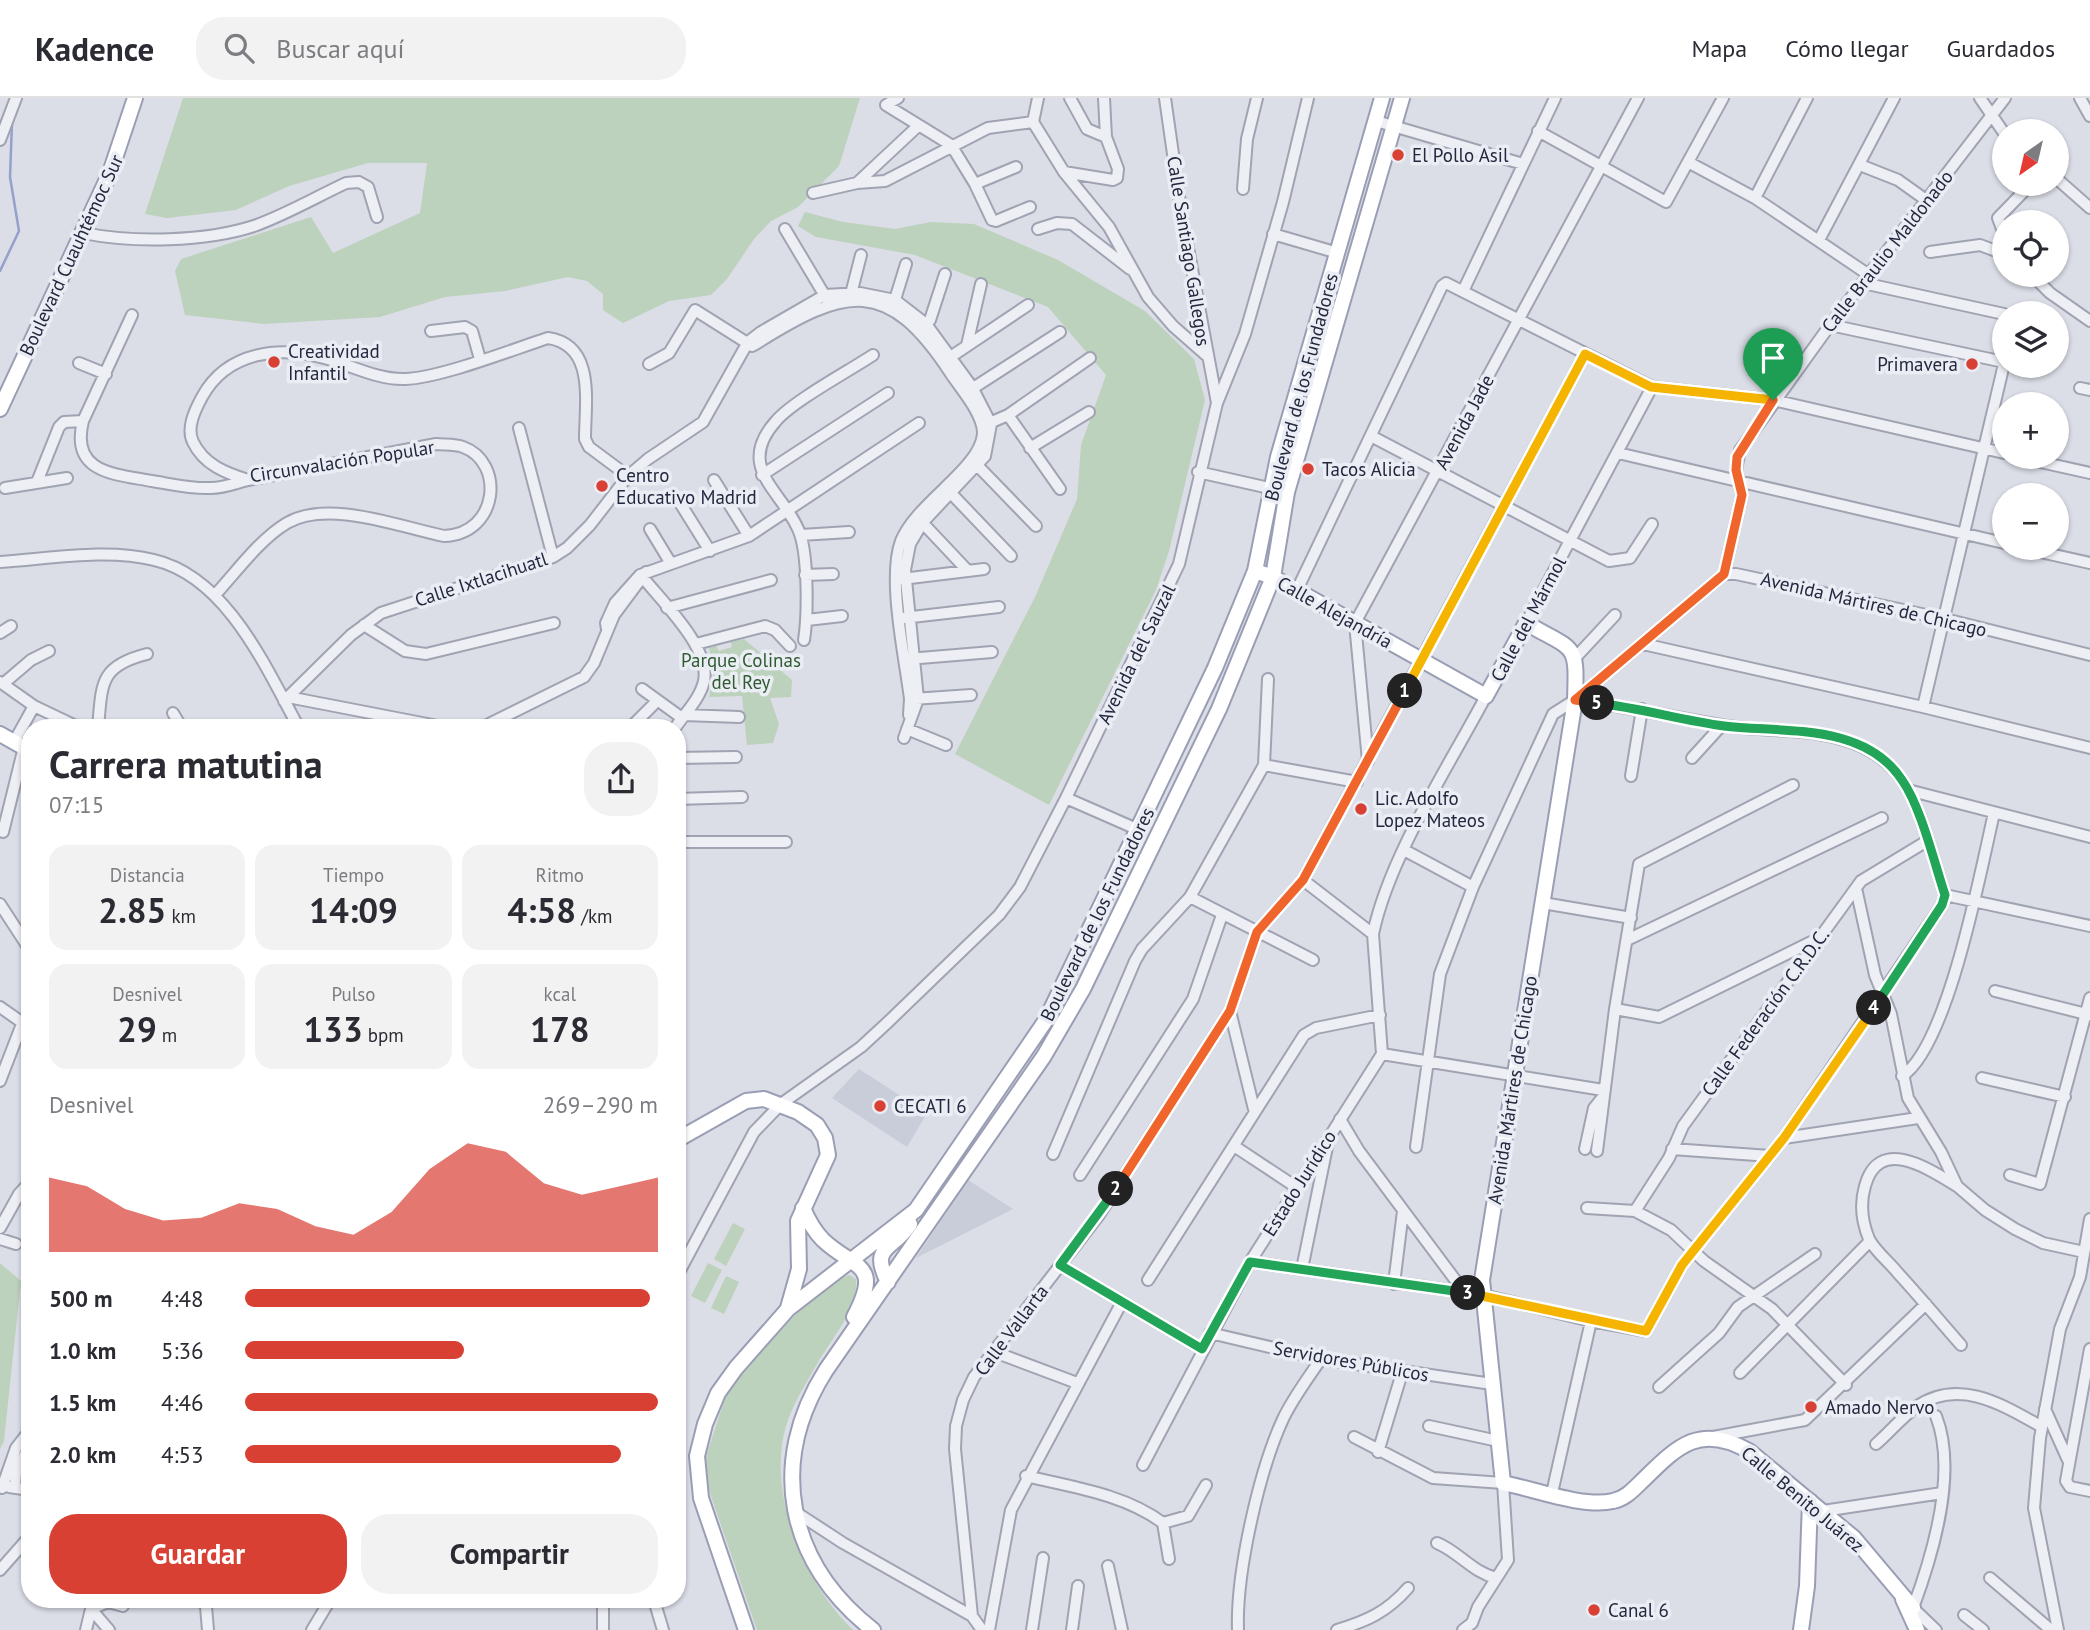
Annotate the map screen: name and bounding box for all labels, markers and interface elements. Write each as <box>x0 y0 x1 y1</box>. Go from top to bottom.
search box <box>196 17 686 80</box>
text: Kadence <box>35 27 154 70</box>
icon: search <box>220 29 258 67</box>
text: Buscar aquí <box>276 32 405 65</box>
text: Mapa <box>1691 33 1747 64</box>
text: Cómo llegar <box>1785 33 1909 64</box>
text: Guardados <box>1947 33 2055 64</box>
north arrow <box>1992 119 2068 196</box>
map controls <box>1992 119 2069 560</box>
place label: El Pollo Asil <box>1412 143 1509 167</box>
marker: El Pollo Asil <box>1390 147 1406 163</box>
street label: Boulevard Cuauhtémoc Sur <box>14 150 128 359</box>
street label: Calle Santiago Gallegos <box>1162 154 1216 348</box>
street label: Calle Braulio Maldonado <box>1816 165 1958 337</box>
button: locate <box>1992 210 2069 287</box>
street label: Boulevard de los Fundadores <box>1259 270 1343 504</box>
button: layers <box>1992 301 2069 378</box>
pin <box>1743 328 1803 400</box>
place label: Creatividad Infantil <box>288 339 380 385</box>
icon: arrive <box>1754 339 1792 377</box>
place label: Primavera <box>1877 352 1958 376</box>
marker: Creatividad Infantil <box>266 354 282 370</box>
marker: Primavera <box>1964 356 1980 372</box>
street label: Avenida Jade <box>1429 370 1499 474</box>
button: + <box>1992 392 2069 469</box>
street label: Circunvalación Popular <box>248 434 437 487</box>
place label: Tacos Alicia <box>1322 457 1416 481</box>
marker: Tacos Alicia <box>1300 461 1316 477</box>
place label: Centro Educativo Madrid <box>616 463 757 509</box>
marker: Centro Educativo Madrid <box>594 478 610 494</box>
button: − <box>1992 483 2069 560</box>
street label: Calle Ixtlacihuatl <box>412 546 551 612</box>
street label: Calle del Mármol <box>1485 552 1571 686</box>
street label: Avenida Mártires de Chicago <box>1759 566 1989 642</box>
street label: Calle Alejandría <box>1273 571 1397 653</box>
street label: Avenida del Sauzal <box>1092 580 1181 728</box>
park label: Parque Colinas del Rey <box>681 648 801 694</box>
pin: 1 <box>1388 674 1422 708</box>
text: 1 <box>1399 678 1410 702</box>
pin: 5 <box>1580 686 1614 720</box>
text: 5 <box>1591 690 1602 714</box>
text: Carrera matutina <box>49 739 323 788</box>
button: share <box>584 742 658 816</box>
place label: Lic. Adolfo Lopez Mateos <box>1375 786 1485 832</box>
text: 07:15 <box>49 790 104 819</box>
marker: Lic. Adolfo Lopez Mateos <box>1353 801 1369 817</box>
street label: Boulevard de los Fundadores <box>1035 803 1159 1025</box>
text: Distancia <box>110 863 185 887</box>
text: Tiempo <box>323 863 384 887</box>
text: Ritmo <box>536 863 584 887</box>
text: 2.85 <box>98 887 166 933</box>
text: 14:09 <box>309 887 398 933</box>
text: 4:58 <box>507 887 576 933</box>
text: km <box>166 904 196 928</box>
text: /km <box>576 904 612 928</box>
street label: Calle Federación C.R.D.C. <box>1696 923 1834 1101</box>
street label: Avenida Mártires de Chicago <box>1482 974 1542 1206</box>
text: Desnivel <box>112 982 182 1006</box>
text: Pulso <box>332 982 375 1006</box>
text: kcal <box>544 982 576 1006</box>
pin: 4 <box>1856 990 1892 1026</box>
text: 4 <box>1868 995 1879 1019</box>
text: 29 <box>117 1006 157 1052</box>
text: 133 <box>303 1006 363 1052</box>
text: 178 <box>530 1006 590 1052</box>
text: m <box>157 1023 177 1047</box>
text: bpm <box>363 1023 404 1047</box>
text: Desnivel <box>49 1090 133 1119</box>
text: 269–290 m <box>543 1090 658 1119</box>
place label: CECATI 6 <box>894 1094 967 1118</box>
marker: CECATI 6 <box>872 1098 888 1114</box>
street label: Estado Jurídico <box>1257 1126 1341 1240</box>
pin: 2 <box>1098 1172 1134 1206</box>
text: 2 <box>1110 1176 1121 1200</box>
pin: 3 <box>1450 1276 1486 1310</box>
street label: Calle Vallarta <box>969 1280 1053 1380</box>
text: 3 <box>1462 1280 1473 1304</box>
text: 500 m <box>49 1284 112 1313</box>
text: 4:48 <box>161 1284 204 1313</box>
text: 1.0 km <box>49 1336 116 1365</box>
text: 5:36 <box>161 1336 204 1365</box>
street label: Servidores Públicos <box>1271 1336 1431 1386</box>
text: 1.5 km <box>49 1388 116 1417</box>
text: 4:46 <box>161 1388 204 1417</box>
place label: Amado Nervo <box>1825 1395 1934 1419</box>
marker: Amado Nervo <box>1803 1399 1819 1415</box>
text: 2.0 km <box>49 1440 116 1469</box>
text: 4:53 <box>161 1440 204 1469</box>
street label: Calle Benito Juárez <box>1737 1441 1869 1557</box>
button: Guardar <box>49 1514 347 1594</box>
button: Compartir <box>361 1514 658 1594</box>
place label: Canal 6 <box>1608 1598 1669 1622</box>
marker: Canal 6 <box>1586 1602 1602 1618</box>

